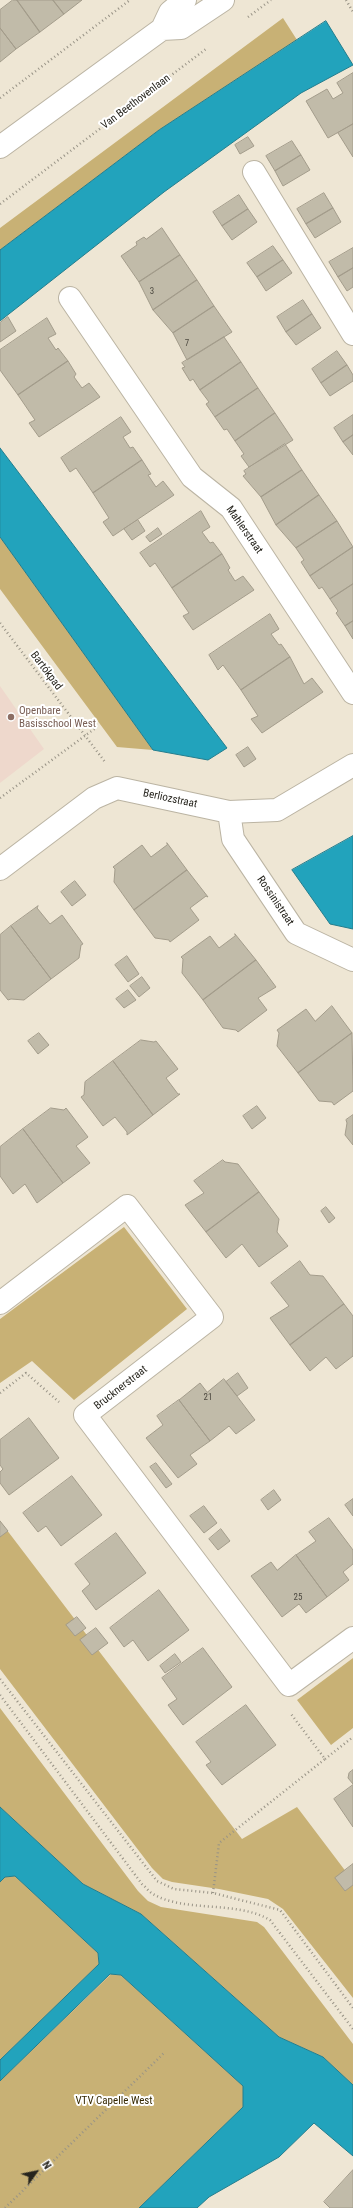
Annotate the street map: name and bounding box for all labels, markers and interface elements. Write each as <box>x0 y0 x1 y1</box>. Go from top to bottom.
street label: Van Beethovenlaan <box>99 72 173 132</box>
house number: 3 <box>150 287 154 297</box>
house number: 7 <box>185 339 189 349</box>
street label: Mahlerstraat <box>223 504 265 556</box>
street label: Bartókpad <box>27 649 65 693</box>
place label: Openbare Basisschool West <box>19 704 96 730</box>
marker: Openbare Basisschool West <box>6 712 16 722</box>
street label: Berliozstraat <box>142 787 198 811</box>
street label: Rossinistraat <box>254 874 296 928</box>
street label: Brucknerstraat <box>92 1363 150 1413</box>
house number: 21 <box>204 1393 212 1403</box>
house number: 25 <box>294 1593 302 1603</box>
park label: VTV Capelle West <box>75 2094 153 2108</box>
north arrow <box>16 2152 56 2192</box>
text: N <box>39 2159 54 2172</box>

